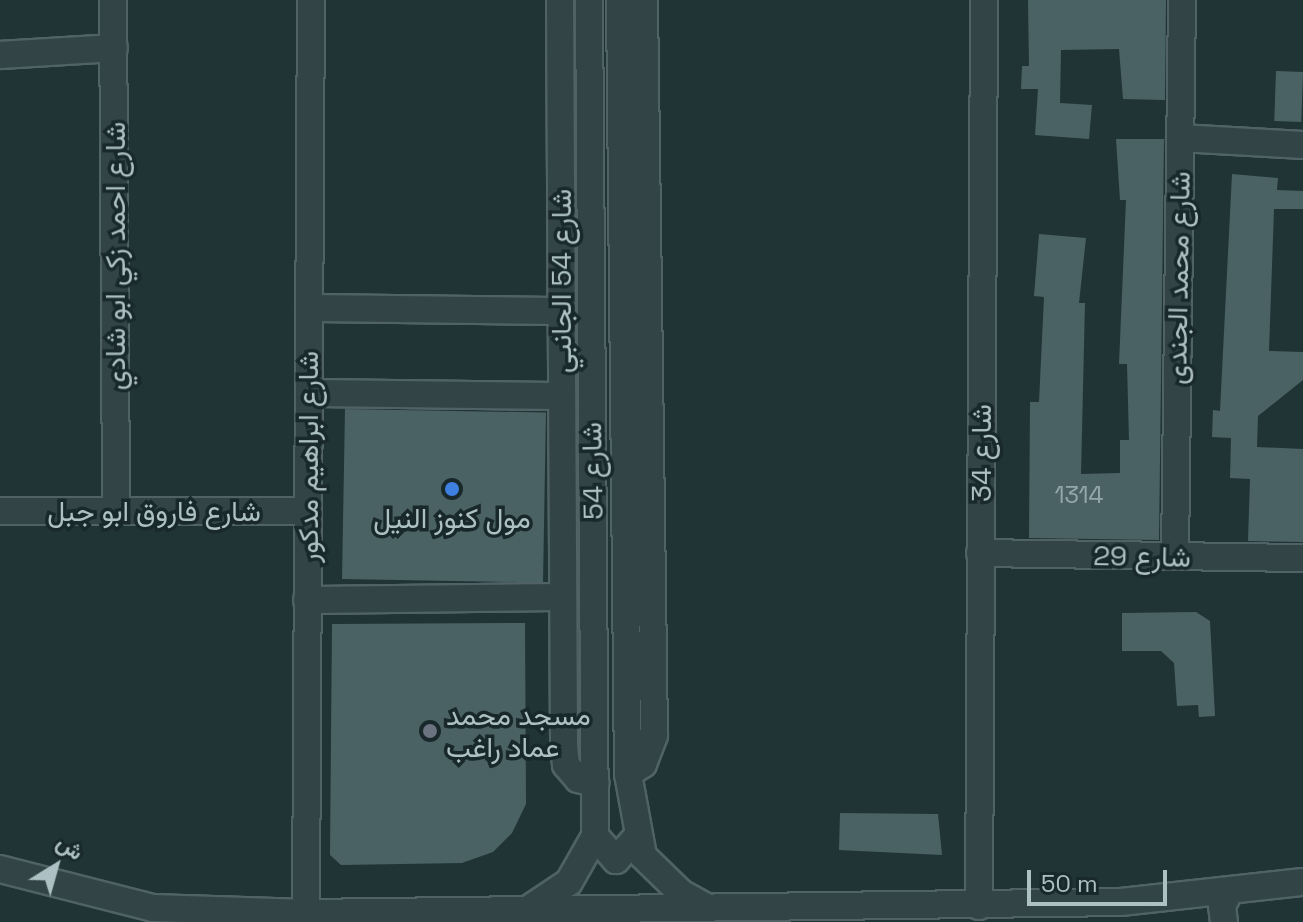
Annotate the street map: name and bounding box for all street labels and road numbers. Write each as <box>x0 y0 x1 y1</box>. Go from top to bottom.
street label: شارع احمد زكي ابو شادي <box>98 122 132 390</box>
street label: شارع محمد الجندى <box>1159 171 1197 385</box>
street label: شارع 54 الجانبي <box>544 189 578 373</box>
street label: شارع ابراهيم مدكور <box>291 351 325 563</box>
street label: شارع 34 <box>964 404 998 502</box>
street label: شارع 54 <box>574 422 610 520</box>
street label: شارع فاروق ابو جبل <box>47 494 261 528</box>
street label: شارع 29 <box>1093 538 1191 574</box>

